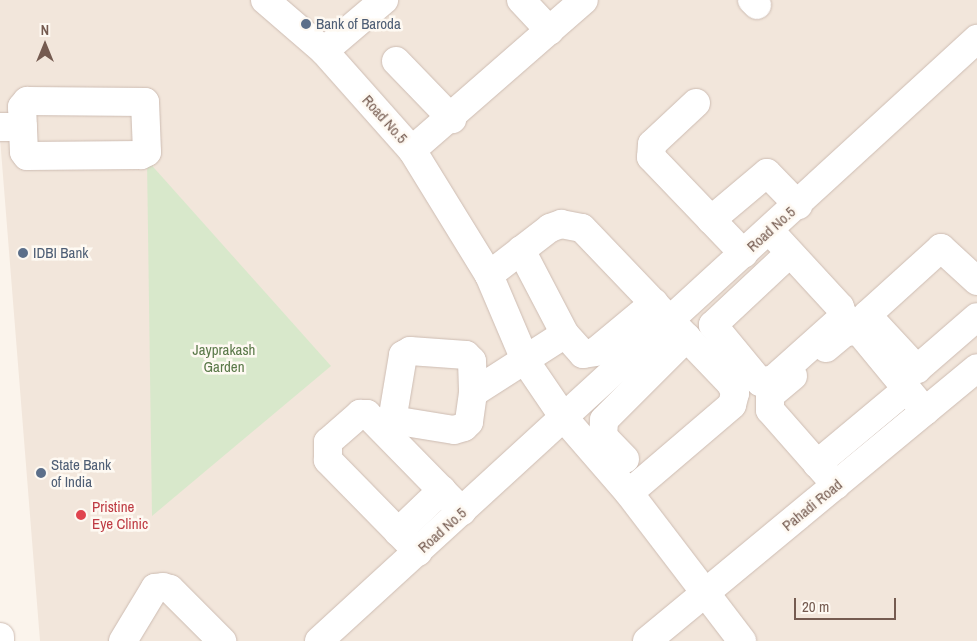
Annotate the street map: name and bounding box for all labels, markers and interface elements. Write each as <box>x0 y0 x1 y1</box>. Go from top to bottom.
place label: Bank of Baroda <box>316 15 401 33</box>
marker: Bank of Baroda <box>300 18 312 30</box>
north arrow <box>20 20 70 70</box>
text: N <box>41 21 49 39</box>
street label: Road No.5 <box>359 91 411 147</box>
street label: Road No.5 <box>743 203 799 255</box>
place label: IDBI Bank <box>33 244 88 262</box>
marker: IDBI Bank <box>17 247 29 259</box>
park label: Jayprakash Garden <box>193 340 255 375</box>
place label: State Bank of India <box>51 455 111 490</box>
marker: State Bank of India <box>35 467 47 479</box>
street label: Pahadi Road <box>778 475 846 535</box>
place label: Pristine Eye Clinic <box>92 497 148 532</box>
street label: Road No.5 <box>414 504 470 556</box>
marker: Pristine Eye Clinic <box>74 508 88 522</box>
scale bar <box>797 588 900 620</box>
text: 20 m <box>802 596 829 617</box>

